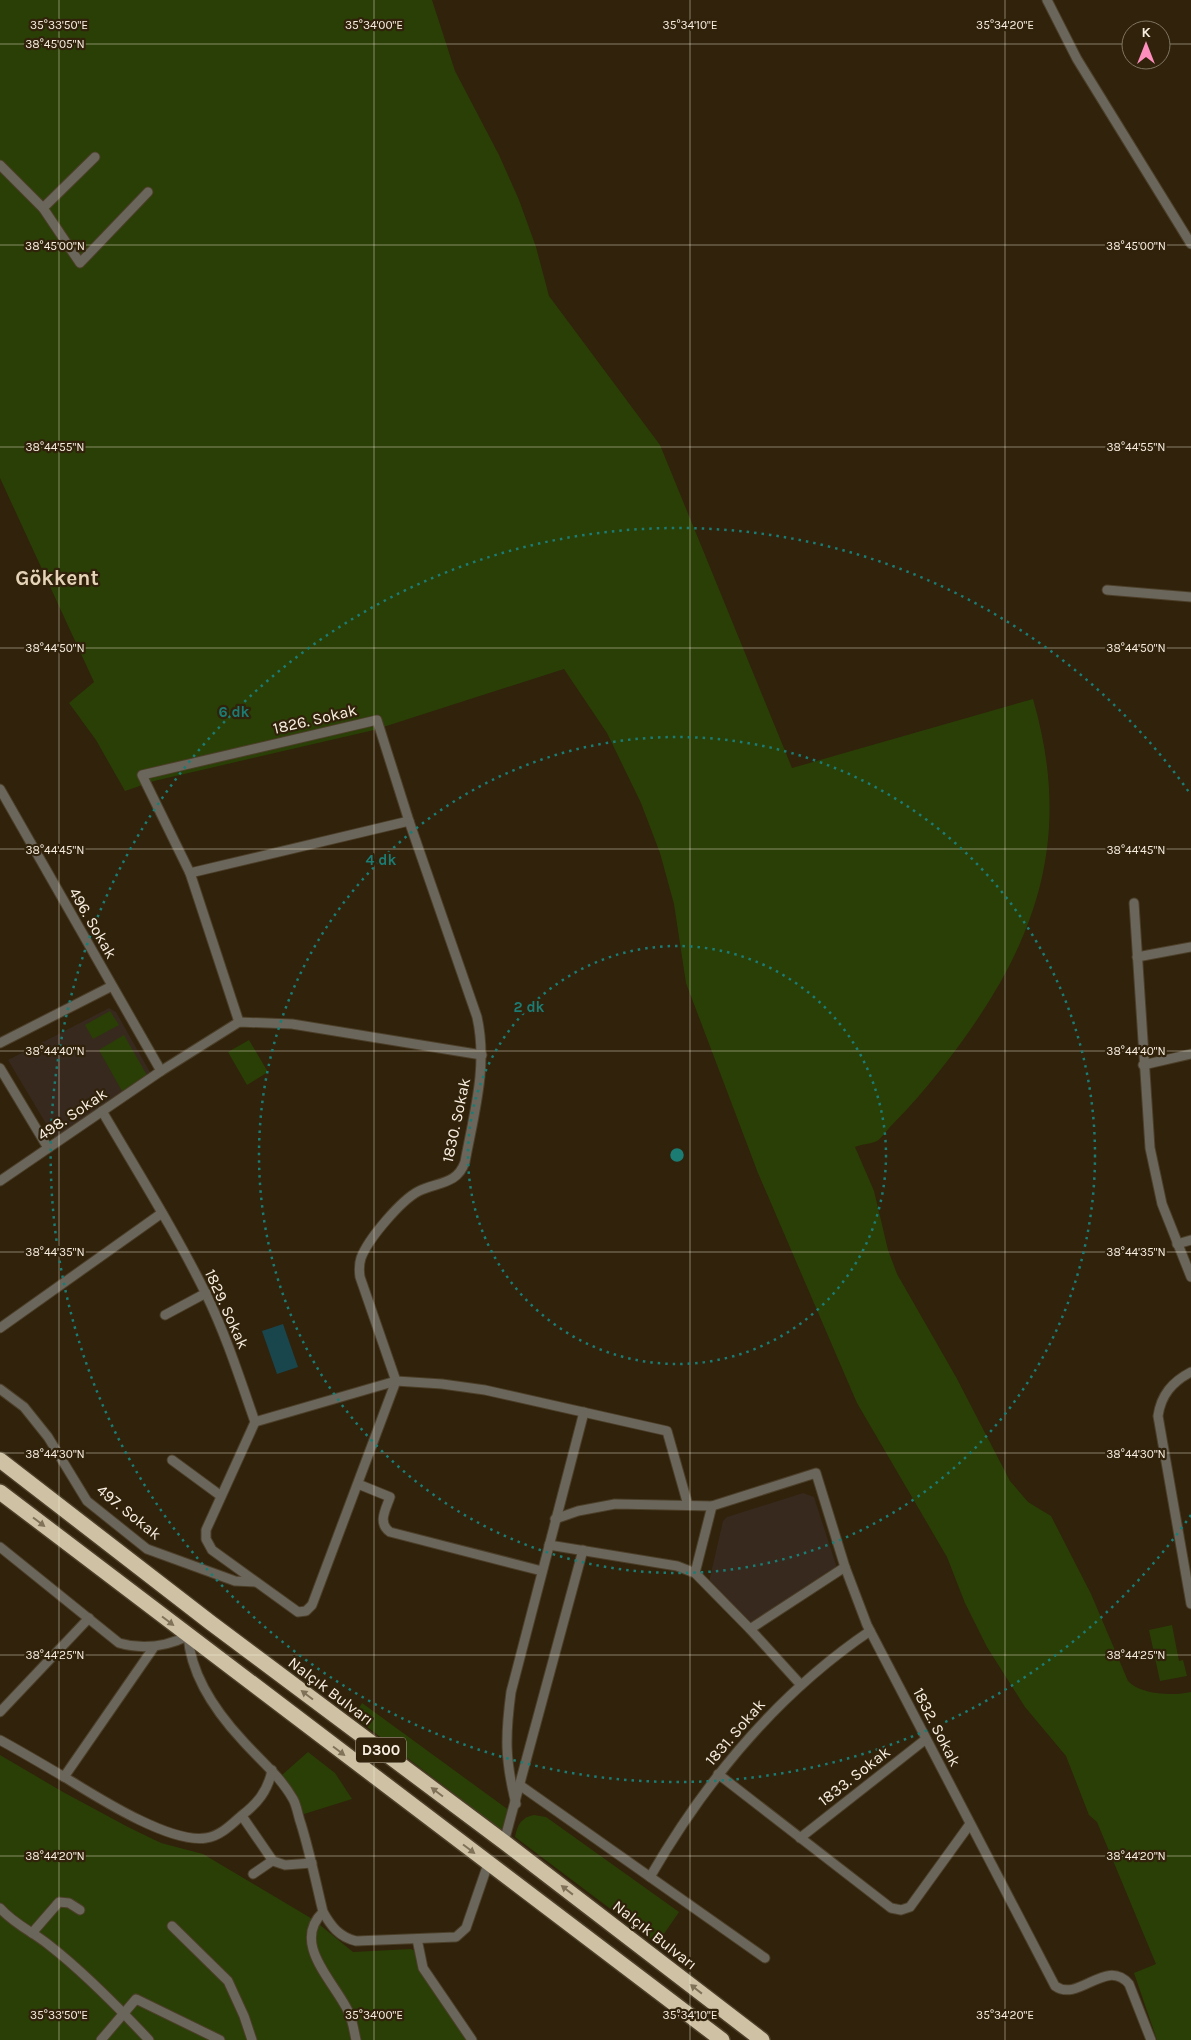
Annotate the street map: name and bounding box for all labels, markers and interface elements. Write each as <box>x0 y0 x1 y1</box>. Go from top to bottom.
text: 35°33'50"E <box>30 18 88 32</box>
text: 35°34'00"E <box>345 18 403 32</box>
text: 35°34'10"E <box>663 18 717 32</box>
text: 35°34'20"E <box>976 18 1034 32</box>
north arrow <box>1121 20 1171 70</box>
text: K <box>1141 24 1151 41</box>
text: 38°45'05"N <box>25 37 85 51</box>
text: 38°45'00"N <box>25 239 85 253</box>
text: 38°45'00"N <box>1106 239 1166 253</box>
text: 38°44'55"N <box>26 440 85 454</box>
text: 38°44'55"N <box>1107 440 1166 454</box>
district label: Gökkent <box>15 566 99 590</box>
text: 38°44'50"N <box>25 641 85 655</box>
text: 38°44'50"N <box>1106 641 1166 655</box>
street label: 1826. Sokak <box>271 700 359 738</box>
text: 6 dk <box>219 703 250 721</box>
text: 38°44'45"N <box>26 843 84 857</box>
text: 38°44'45"N <box>1107 843 1165 857</box>
text: 4 dk <box>366 851 397 869</box>
street label: 496. Sokak <box>65 884 121 962</box>
text: 2 dk <box>514 998 545 1016</box>
text: 38°44'40"N <box>25 1044 85 1058</box>
text: 38°44'40"N <box>1106 1044 1166 1058</box>
street label: 1830. Sokak <box>438 1076 474 1164</box>
street label: 498. Sokak <box>34 1084 110 1144</box>
centre of rings <box>668 1146 686 1164</box>
text: 38°44'35"N <box>25 1245 85 1259</box>
text: 38°44'35"N <box>1106 1245 1166 1259</box>
street label: 1829. Sokak <box>201 1266 253 1352</box>
text: 38°44'30"N <box>25 1447 85 1461</box>
text: 38°44'30"N <box>1106 1447 1166 1461</box>
street label: 497. Sokak <box>93 1480 165 1544</box>
one-way arrow <box>32 1517 46 1527</box>
one-way arrow <box>161 1615 174 1626</box>
text: 38°44'25"N <box>25 1648 85 1662</box>
text: 38°44'25"N <box>1106 1648 1166 1662</box>
street label: Nalçık Bulvarı <box>285 1653 377 1729</box>
street label: 1832. Sokak <box>909 1684 965 1770</box>
one-way arrow <box>300 1690 314 1700</box>
street label: 1831. Sokak <box>701 1695 769 1769</box>
road number: D300 <box>356 1738 406 1762</box>
street label: 1833. Sokak <box>814 1742 894 1810</box>
one-way arrow <box>332 1745 345 1756</box>
one-way arrow <box>430 1787 444 1797</box>
one-way arrow <box>462 1843 475 1854</box>
text: 38°44'20"N <box>25 1849 85 1863</box>
text: 38°44'20"N <box>1106 1849 1166 1863</box>
one-way arrow <box>560 1885 574 1895</box>
street label: Nalçık Bulvarı <box>609 1896 701 1974</box>
one-way arrow <box>689 1984 702 1994</box>
text: 35°33'50"E <box>30 2008 88 2022</box>
text: 35°34'00"E <box>345 2008 403 2022</box>
text: 35°34'10"E <box>663 2008 717 2022</box>
text: 35°34'20"E <box>976 2008 1034 2022</box>

